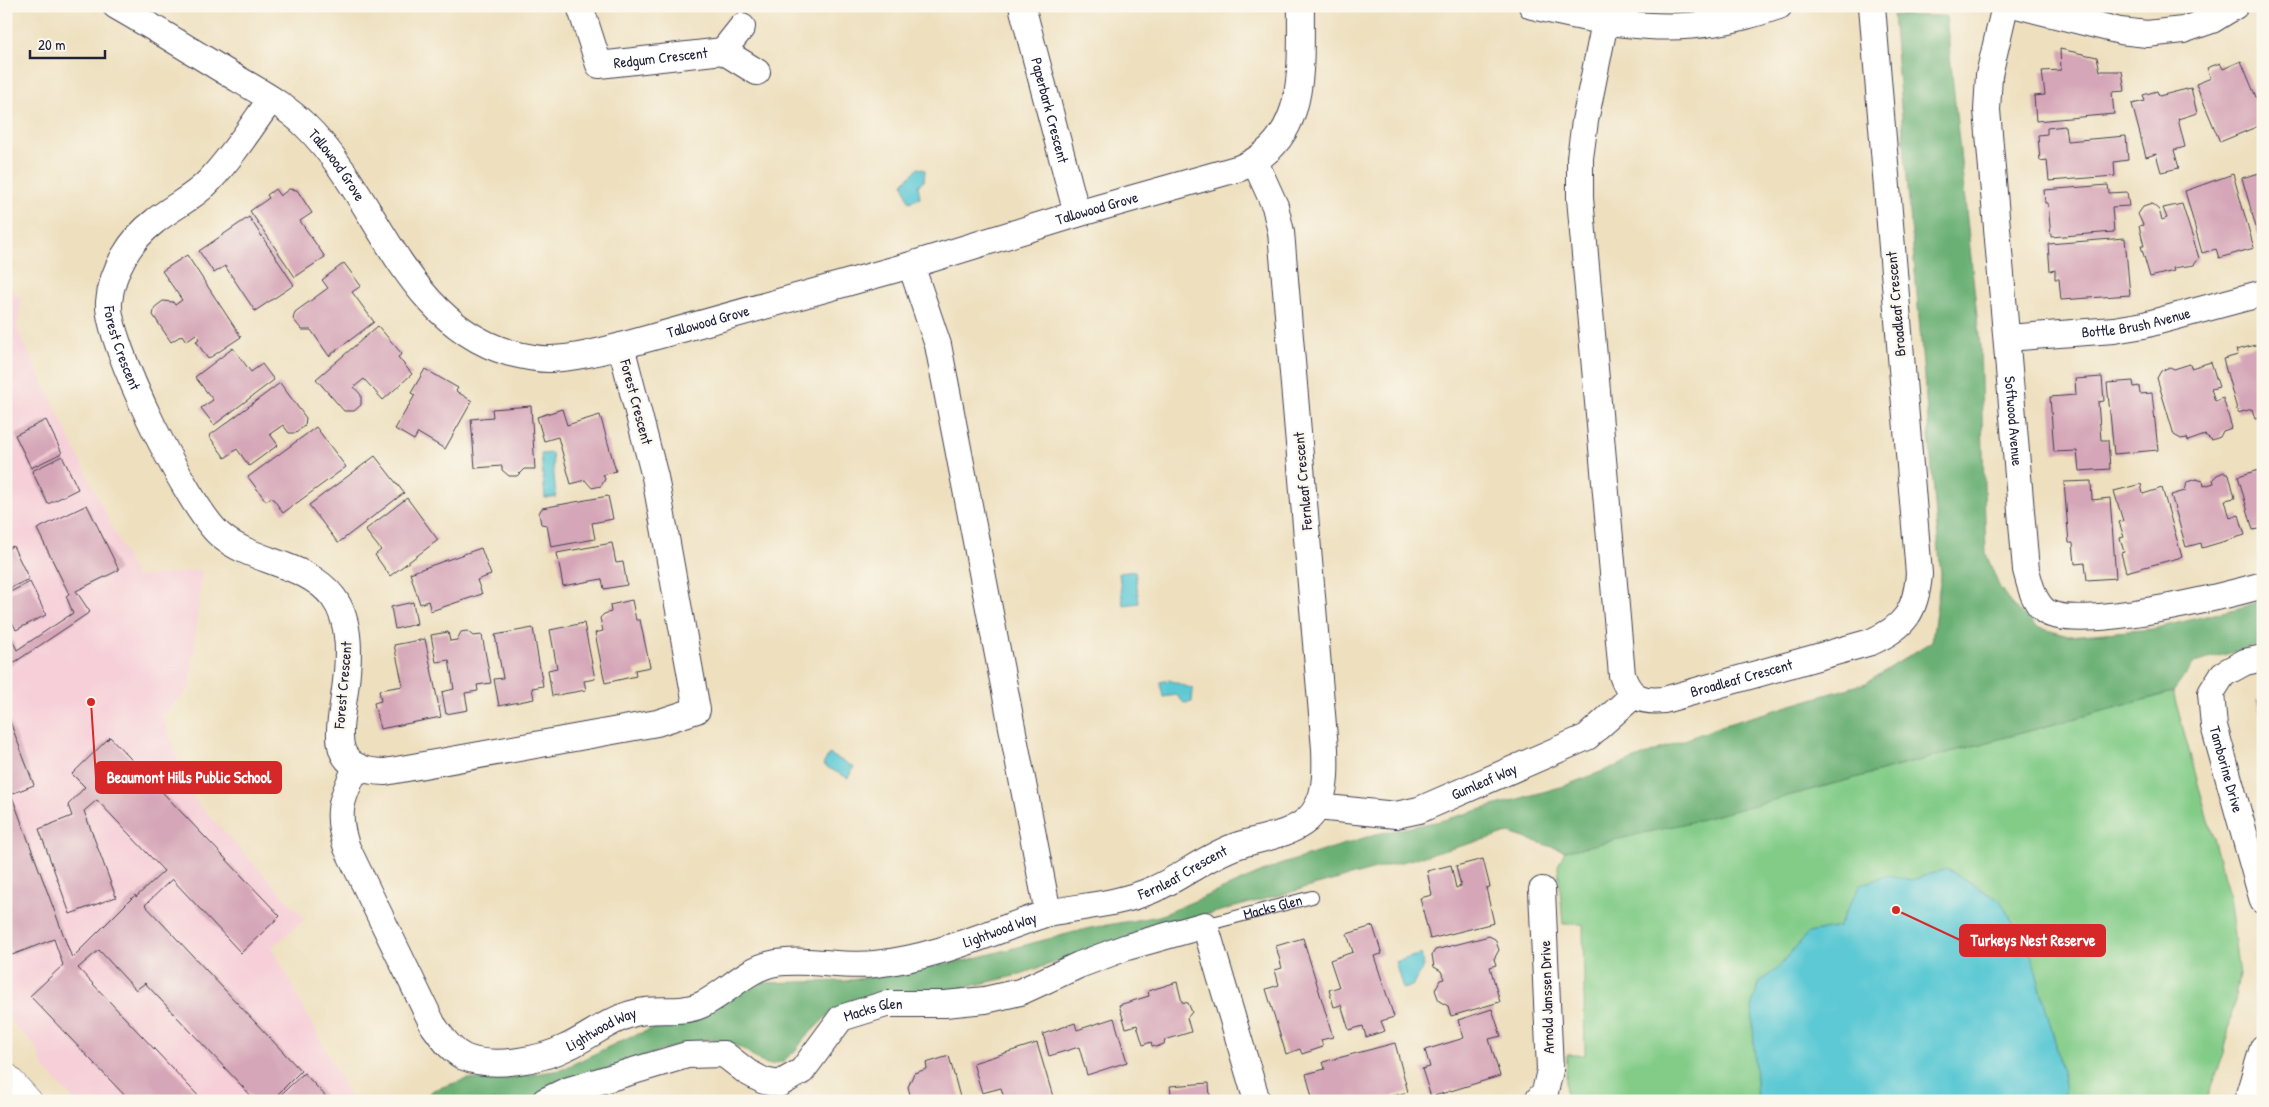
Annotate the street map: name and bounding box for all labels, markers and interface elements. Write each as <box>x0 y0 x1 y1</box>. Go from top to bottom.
scale bar <box>30 28 105 60</box>
text: 20 m <box>38 34 65 55</box>
street label: Redgum Crescent <box>612 42 710 73</box>
street label: Paperbark Crescent <box>1026 55 1074 166</box>
street label: Tallowood Grove <box>304 124 371 205</box>
street label: Tallowood Grove <box>1053 186 1140 230</box>
street label: Broadleaf Crescent <box>1880 250 1911 357</box>
street label: Tallowood Grove <box>664 300 752 343</box>
street label: Bottle Brush Avenue <box>2081 302 2193 342</box>
street label: Forest Crescent <box>99 304 146 394</box>
street label: Forest Crescent <box>615 356 658 448</box>
street label: Softwood Avenue <box>2000 375 2028 467</box>
street label: Fernleaf Crescent <box>1288 430 1317 532</box>
street label: Forest Crescent <box>328 640 357 730</box>
street label: Broadleaf Crescent <box>1688 653 1796 702</box>
street label: Tamborine Drive <box>2204 723 2249 815</box>
street label: Gumleaf Way <box>1448 758 1520 805</box>
callout: Beaumont Hills Public School <box>96 762 281 793</box>
text: Beaumont Hills Public School <box>107 766 272 788</box>
street label: Fernleaf Crescent <box>1134 839 1231 905</box>
street label: Macks Glen <box>1241 889 1305 925</box>
street label: Lightwood Way <box>960 907 1039 953</box>
callout: Turkeys Nest Reserve <box>1960 925 2105 956</box>
text: Turkeys Nest Reserve <box>1970 929 2096 952</box>
street label: Arnold Janssen Drive <box>1534 940 1559 1054</box>
street label: Macks Glen <box>841 993 903 1027</box>
street label: Lightwood Way <box>562 1002 639 1056</box>

